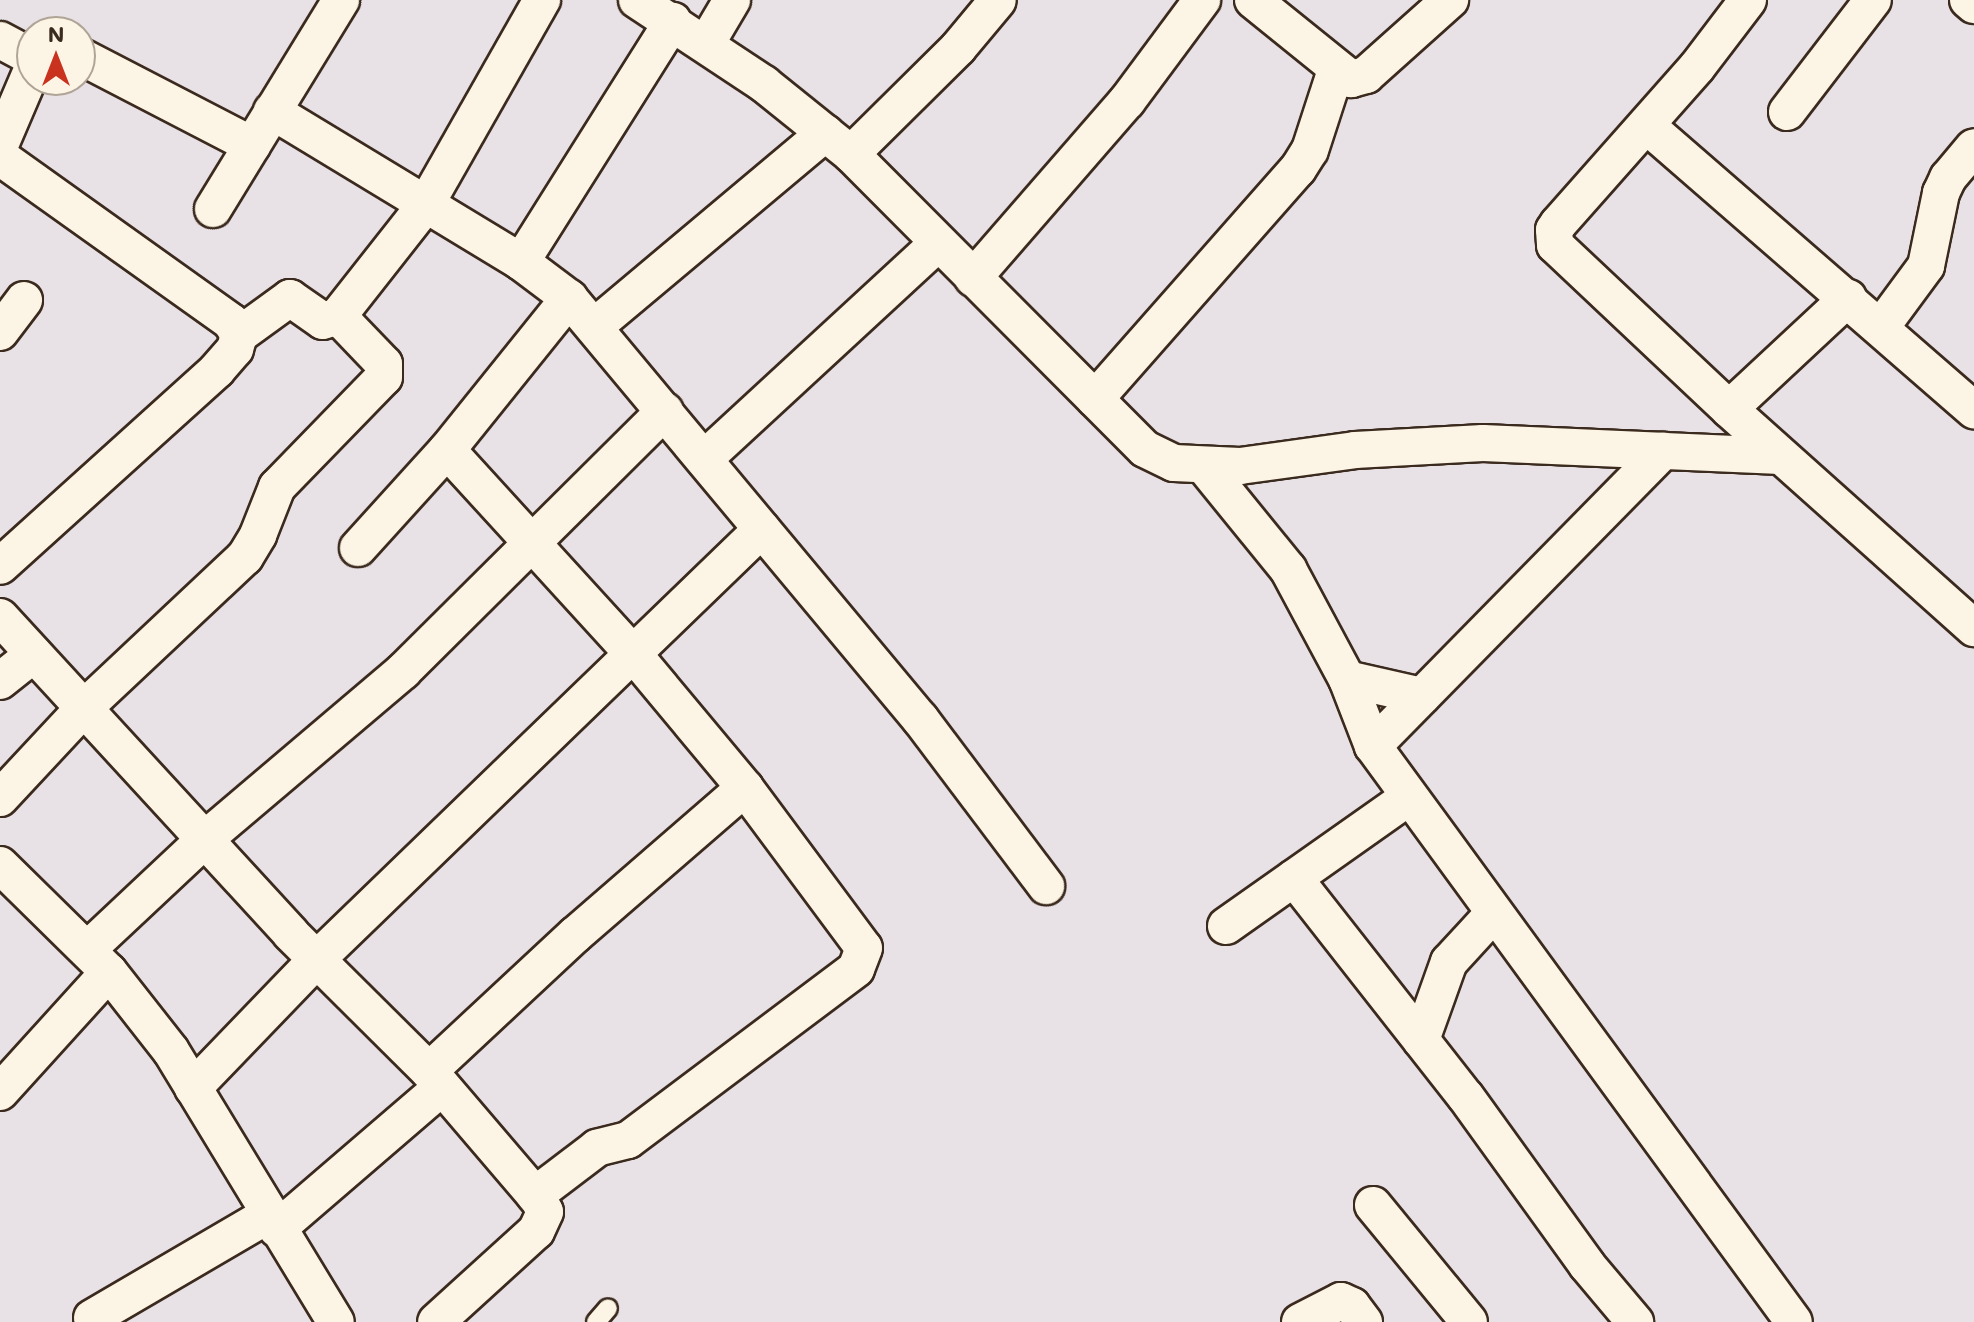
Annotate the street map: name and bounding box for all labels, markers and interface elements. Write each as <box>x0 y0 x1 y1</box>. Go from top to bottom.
north arrow <box>16 16 96 96</box>
text: N <box>48 19 64 48</box>

